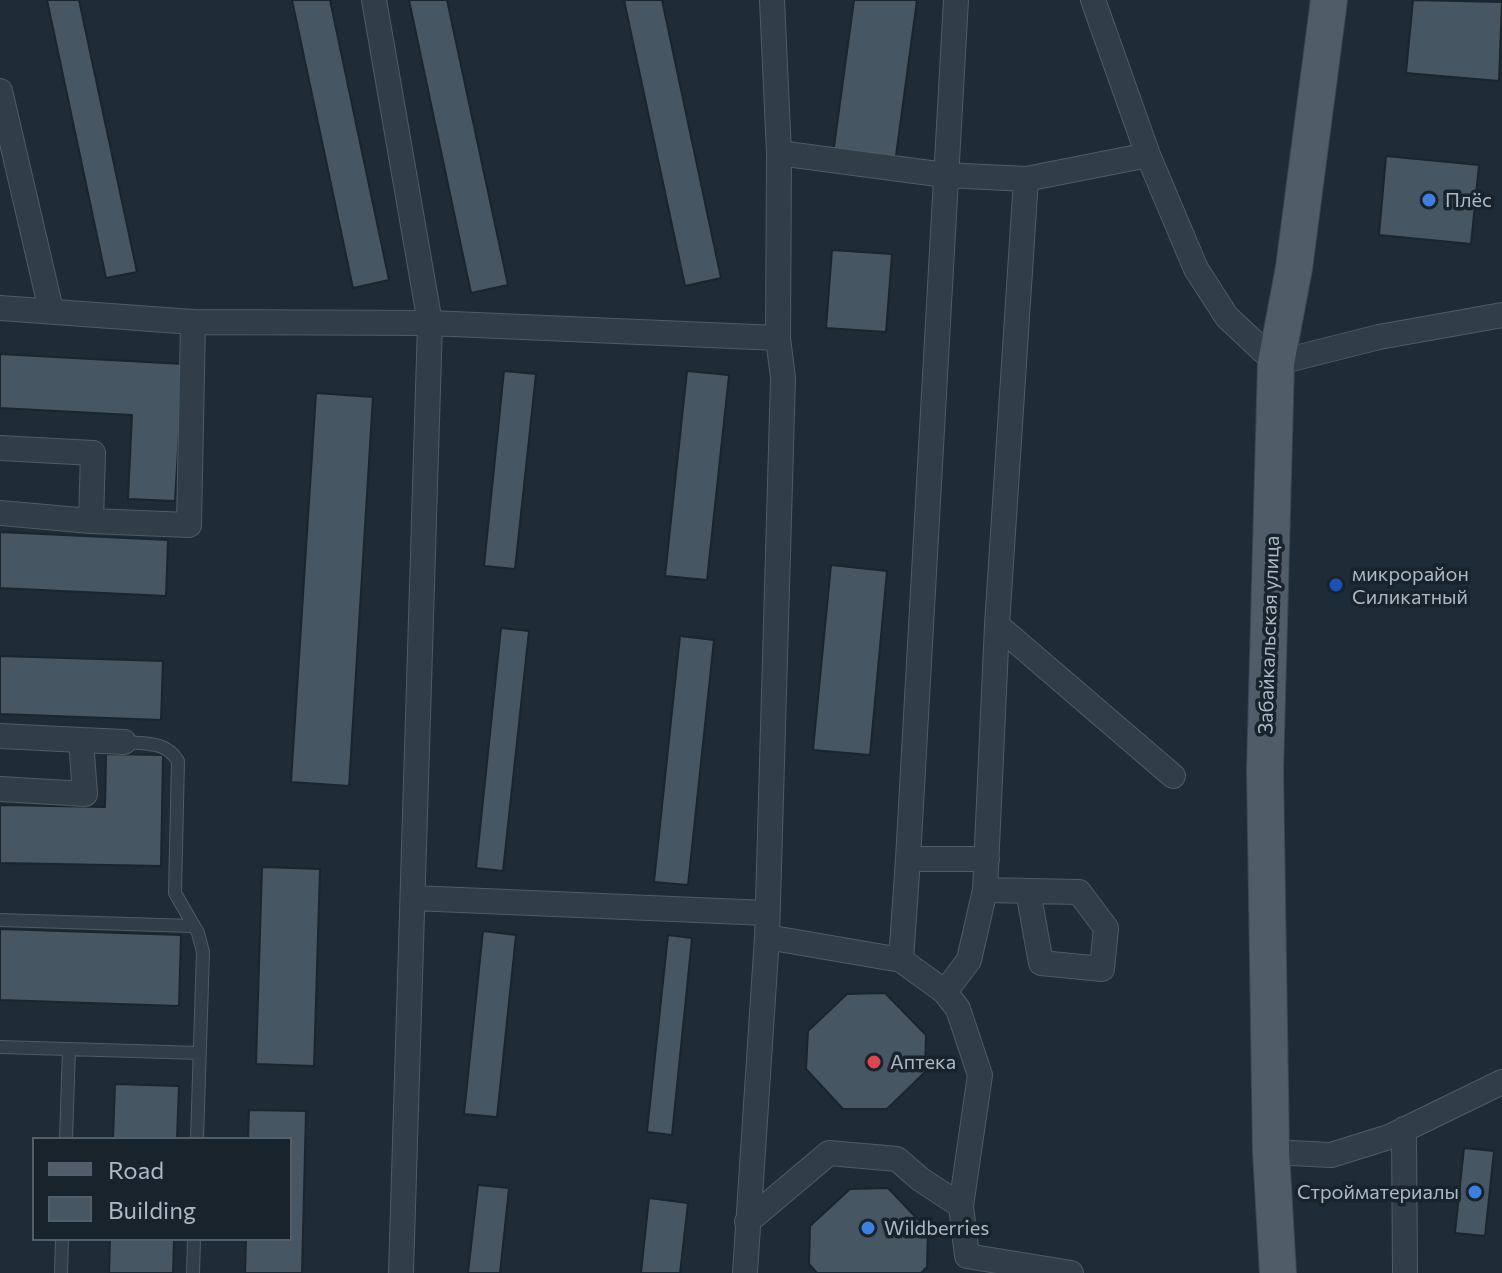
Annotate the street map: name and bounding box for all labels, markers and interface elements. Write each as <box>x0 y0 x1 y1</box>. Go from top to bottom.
place label: Плёс <box>1445 188 1492 212</box>
marker: Плёс <box>1420 191 1438 209</box>
street label: Забайкальская улица <box>1254 535 1284 735</box>
place label: микрорайон Силикатный <box>1352 562 1469 609</box>
marker: микрорайон Силикатный <box>1327 576 1345 594</box>
place label: Аптека <box>890 1050 956 1074</box>
marker: Аптека <box>865 1053 883 1071</box>
legend <box>32 1137 292 1241</box>
text: Road <box>108 1155 164 1184</box>
place label: Стройматериалы <box>1297 1180 1459 1204</box>
marker: Стройматериалы <box>1466 1183 1484 1201</box>
text: Building <box>108 1195 196 1224</box>
place label: Wildberries <box>884 1216 989 1240</box>
marker: Wildberries <box>859 1219 877 1237</box>

